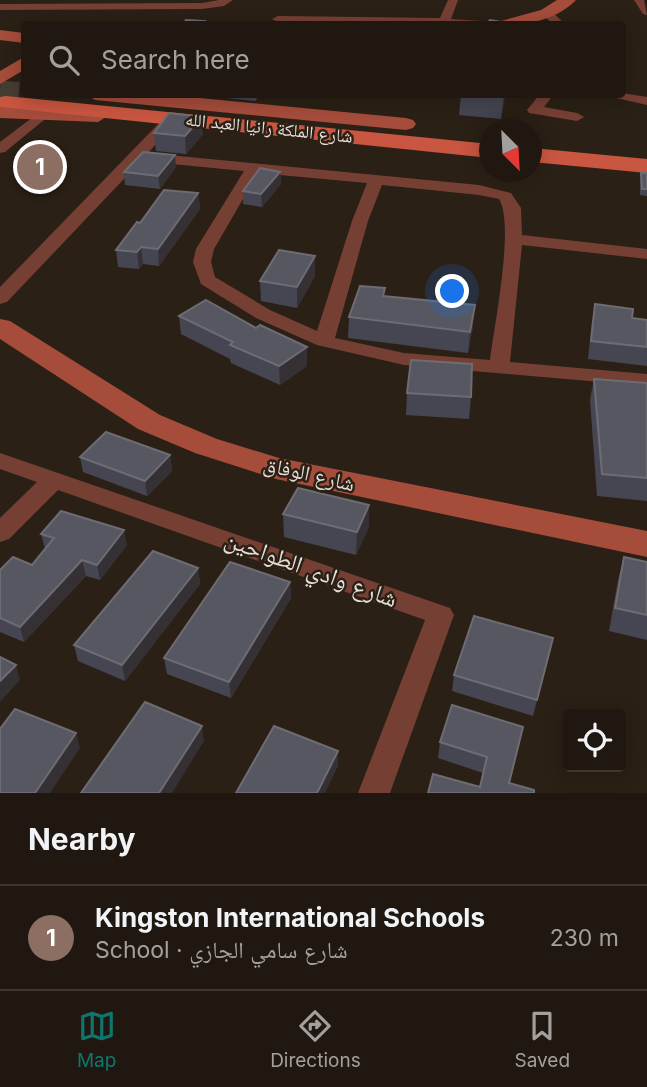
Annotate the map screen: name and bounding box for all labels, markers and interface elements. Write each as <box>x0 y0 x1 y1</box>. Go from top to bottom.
search box <box>21 21 626 98</box>
icon: search <box>45 41 83 79</box>
text: Search here <box>101 44 250 75</box>
street label: شارع الملكة رانيا العبد الله <box>184 108 354 148</box>
north arrow <box>479 119 542 182</box>
pin: 1 <box>17 141 63 193</box>
your location <box>435 274 469 308</box>
street label: شارع الوفاق <box>261 451 357 497</box>
street label: شارع وادي الطواحين <box>219 524 401 618</box>
map controls <box>563 709 626 772</box>
button: locate <box>563 709 626 772</box>
text: Nearby <box>28 821 136 857</box>
text: Kingston International Schools <box>95 902 485 933</box>
text: 1 <box>46 924 56 952</box>
text: 230 m <box>550 924 619 952</box>
text: School · شارع سامي الجازي <box>95 936 348 964</box>
tab: Map <box>77 1007 116 1072</box>
tab: Directions <box>270 1007 361 1072</box>
tab: Saved <box>514 1007 570 1072</box>

